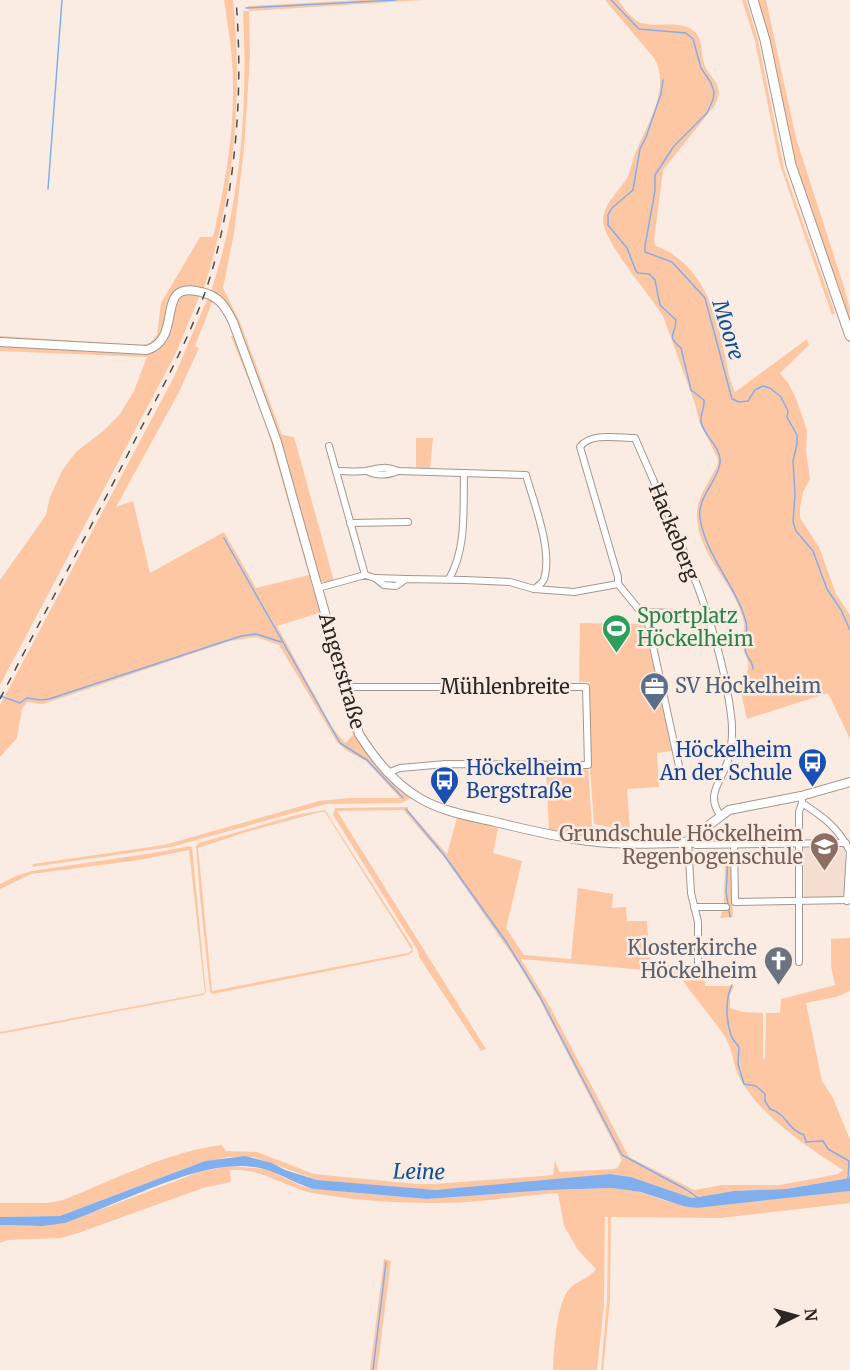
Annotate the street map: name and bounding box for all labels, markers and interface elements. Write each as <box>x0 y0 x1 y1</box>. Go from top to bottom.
water label: Moore <box>706 296 750 363</box>
street label: Hackeberg <box>644 480 705 584</box>
place label: Sportplatz Höckelheim <box>637 603 754 651</box>
street label: Angerstraße <box>314 609 371 732</box>
sports icon: Sportplatz Höckelheim <box>600 612 632 654</box>
office icon: SV Höckelheim <box>638 670 670 712</box>
place label: SV Höckelheim <box>675 673 822 698</box>
street label: Mühlenbreite <box>440 674 570 699</box>
place label: Höckelheim An der Schule <box>659 737 792 785</box>
bus stop icon: Höckelheim An der Schule <box>797 746 829 788</box>
place label: Höckelheim Bergstraße <box>466 755 583 803</box>
bus stop icon: Höckelheim Bergstraße <box>429 764 461 806</box>
place label: Grundschule Höckelheim Regenbogenschule <box>559 821 803 869</box>
school or university icon: Grundschule Höckelheim Regenbogenschule <box>808 830 840 872</box>
place label: Klosterkirche Höckelheim <box>627 935 757 983</box>
church icon: Klosterkirche Höckelheim <box>762 944 794 986</box>
water label: Leine <box>393 1158 445 1185</box>
north arrow <box>766 1286 826 1346</box>
text: N <box>800 1308 821 1322</box>

